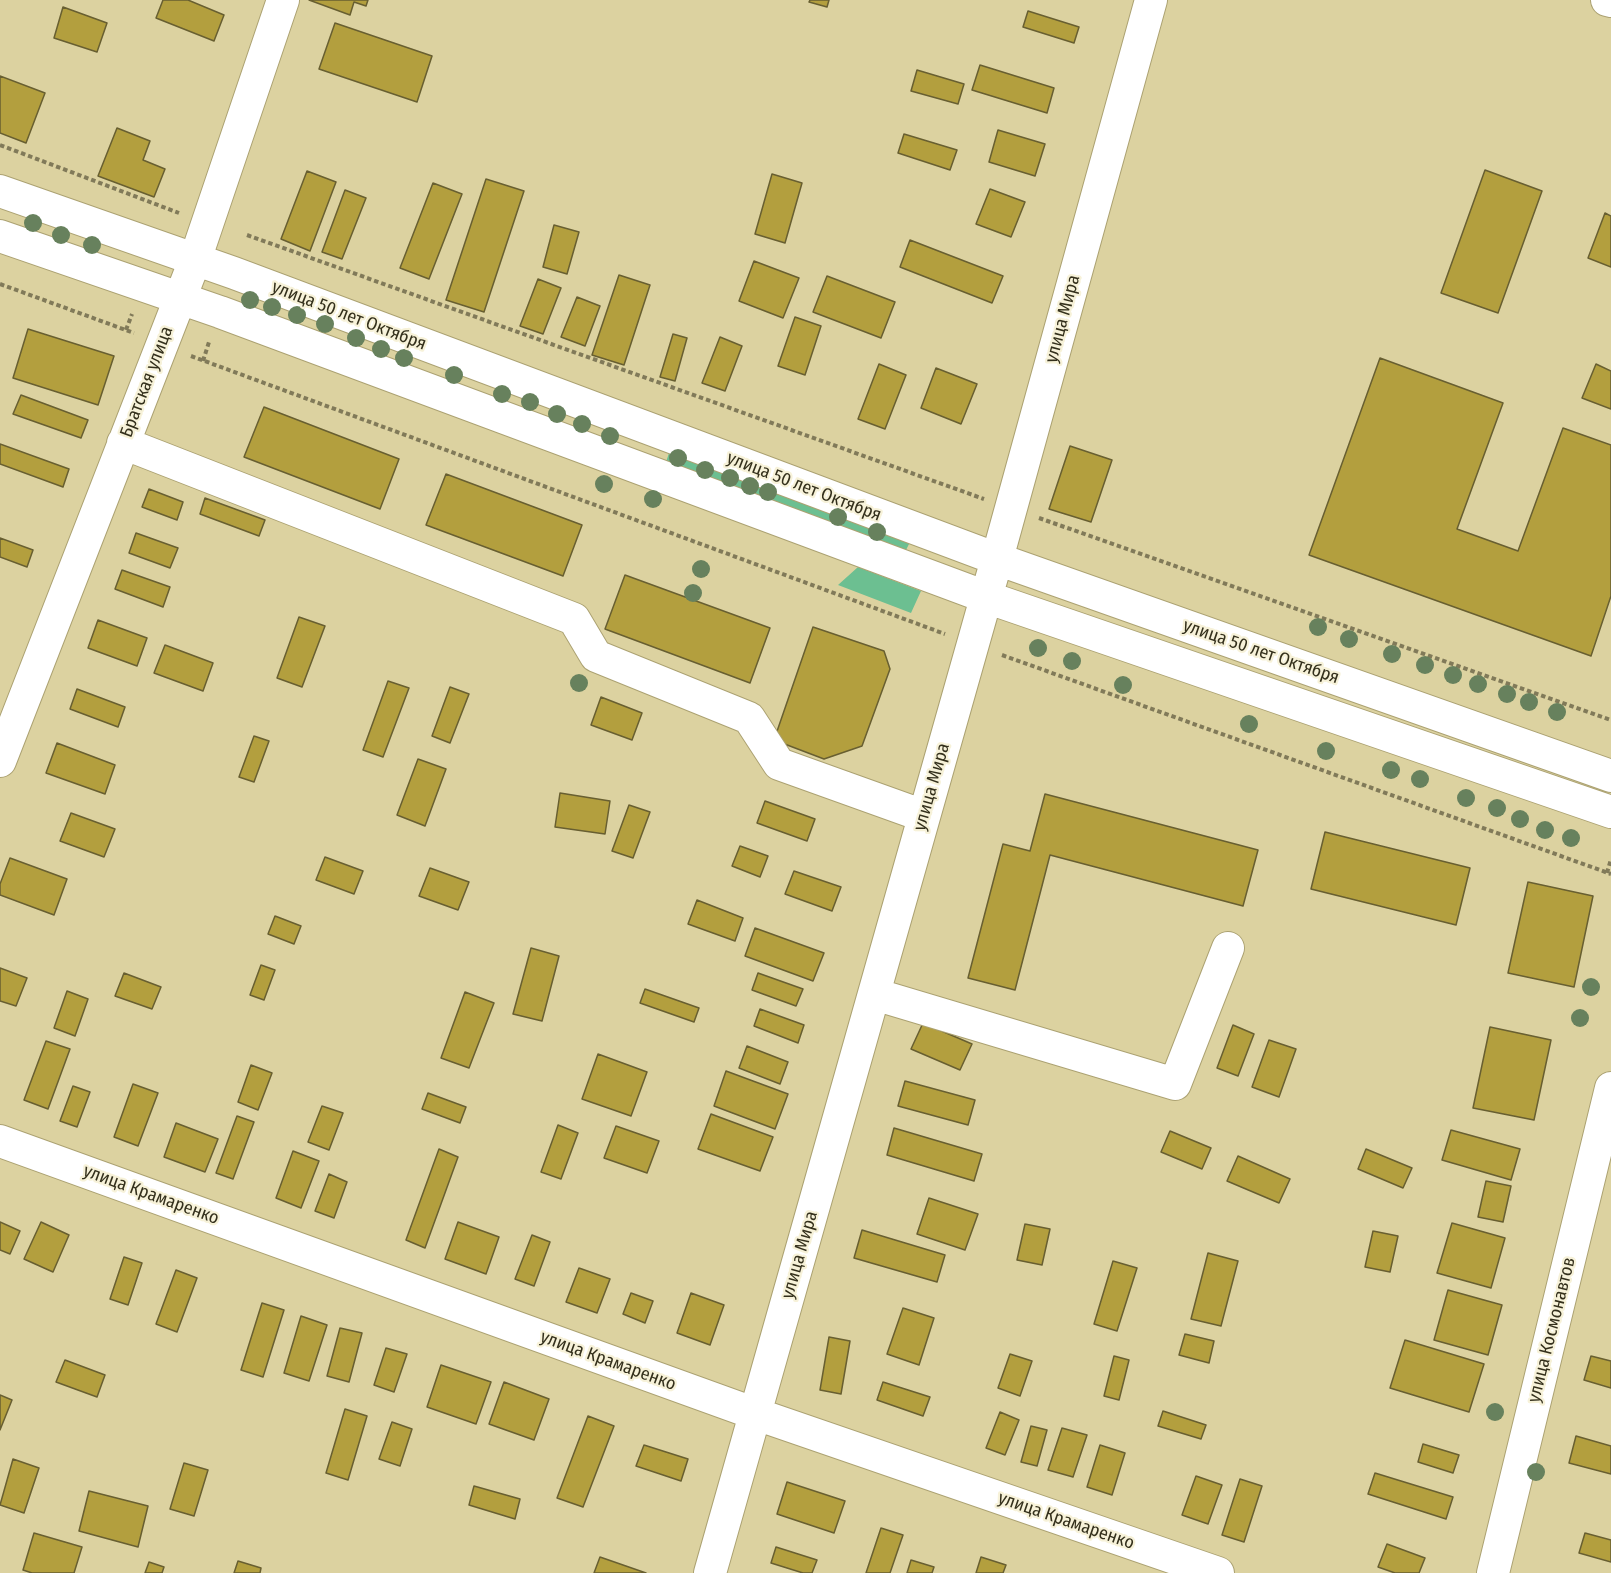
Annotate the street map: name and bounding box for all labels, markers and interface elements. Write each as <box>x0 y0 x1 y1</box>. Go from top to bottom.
street label: улица Мира <box>1041 273 1085 365</box>
street label: улица 50 лет Октября <box>269 277 429 355</box>
street label: Братская улица <box>116 323 178 441</box>
street label: улица 50 лет Октября <box>724 448 884 526</box>
street label: улица 50 лет Октября <box>1180 615 1342 689</box>
street label: улица Мира <box>909 741 955 833</box>
street label: улица Крамаренко <box>80 1160 222 1230</box>
street label: улица Мира <box>777 1209 823 1301</box>
street label: улица Космонавтов <box>1524 1255 1580 1405</box>
street label: улица Крамаренко <box>537 1326 679 1396</box>
street label: улица Крамаренко <box>995 1488 1137 1554</box>

